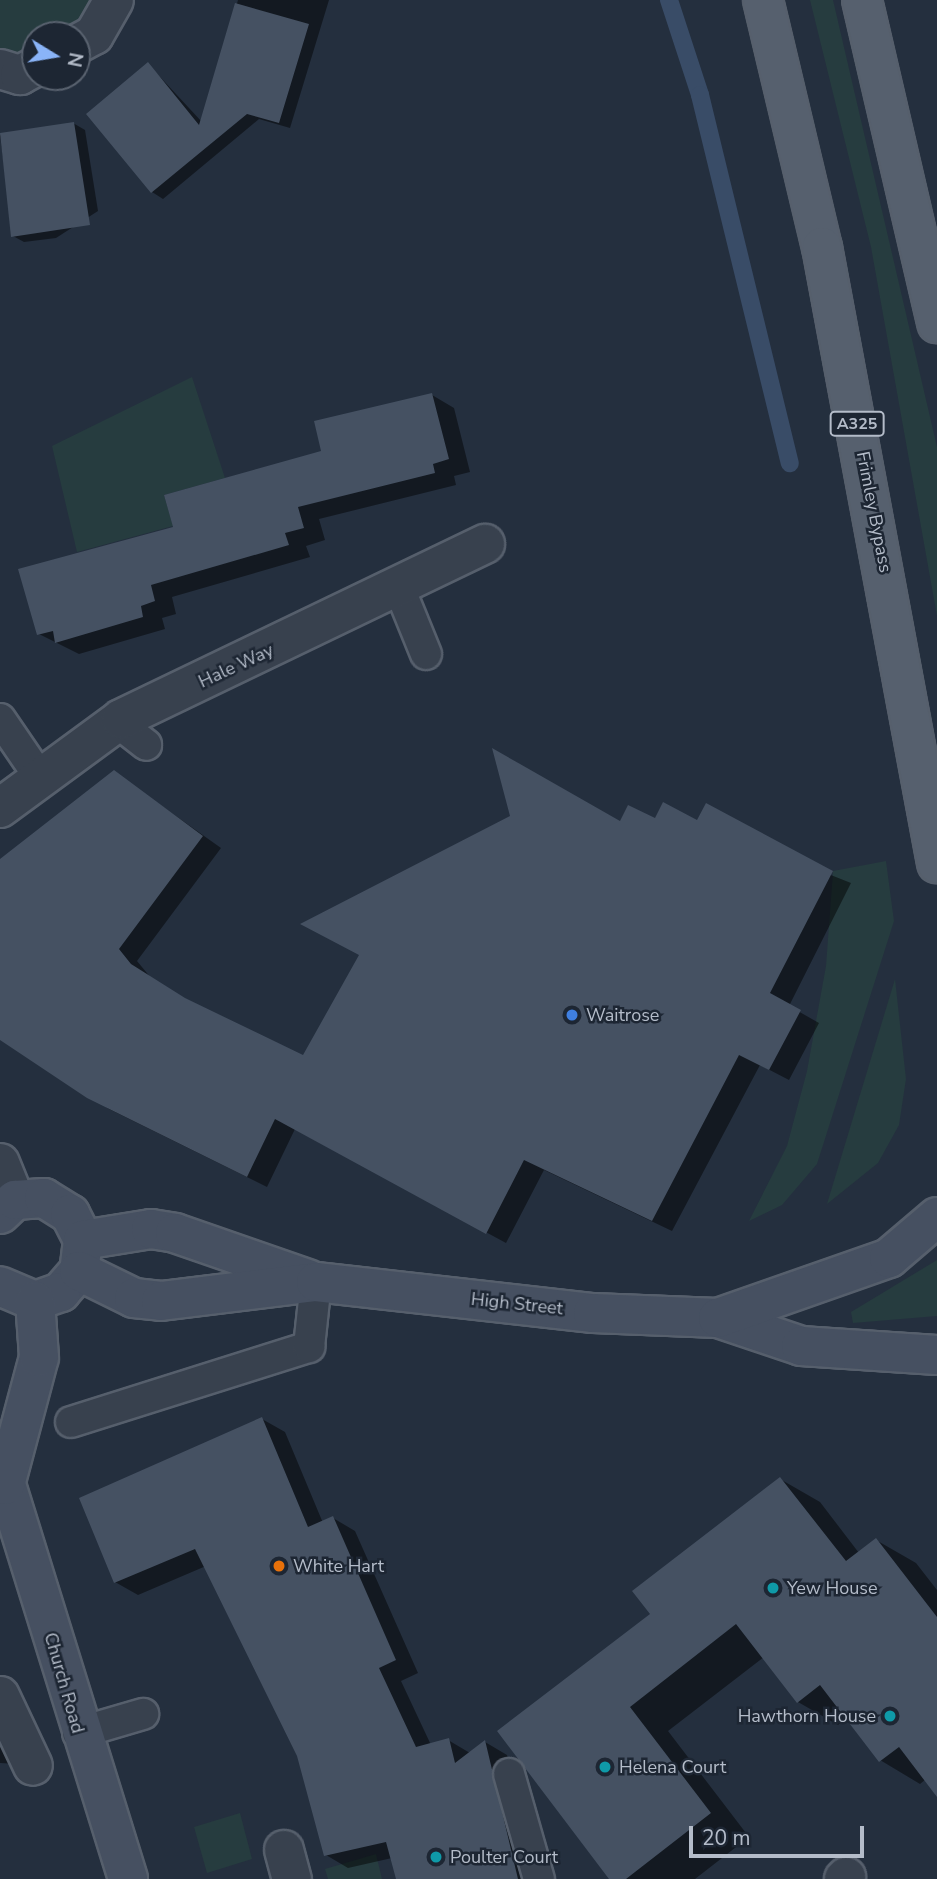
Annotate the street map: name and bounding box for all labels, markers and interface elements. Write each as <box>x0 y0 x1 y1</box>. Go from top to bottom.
north arrow <box>21 21 91 91</box>
text: N <box>61 50 89 69</box>
road number: A325 <box>829 412 885 436</box>
street label: Frimley Bypass <box>852 450 896 574</box>
street label: Hale Way <box>195 639 277 693</box>
place label: Waitrose <box>586 1004 659 1026</box>
marker: Waitrose <box>564 1007 580 1023</box>
street label: High Street <box>470 1288 564 1320</box>
place label: White Hart <box>293 1555 384 1577</box>
marker: White Hart <box>271 1558 287 1574</box>
place label: Yew House <box>787 1577 878 1599</box>
marker: Yew House <box>765 1580 781 1596</box>
street label: Church Road <box>39 1630 89 1736</box>
place label: Hawthorn House <box>738 1705 876 1727</box>
marker: Hawthorn House <box>882 1708 898 1724</box>
place label: Helena Court <box>619 1756 726 1778</box>
marker: Helena Court <box>597 1759 613 1775</box>
scale bar <box>692 1812 867 1856</box>
text: 20 m <box>702 1824 751 1852</box>
place label: Poulter Court <box>450 1846 558 1868</box>
marker: Poulter Court <box>428 1849 444 1865</box>

